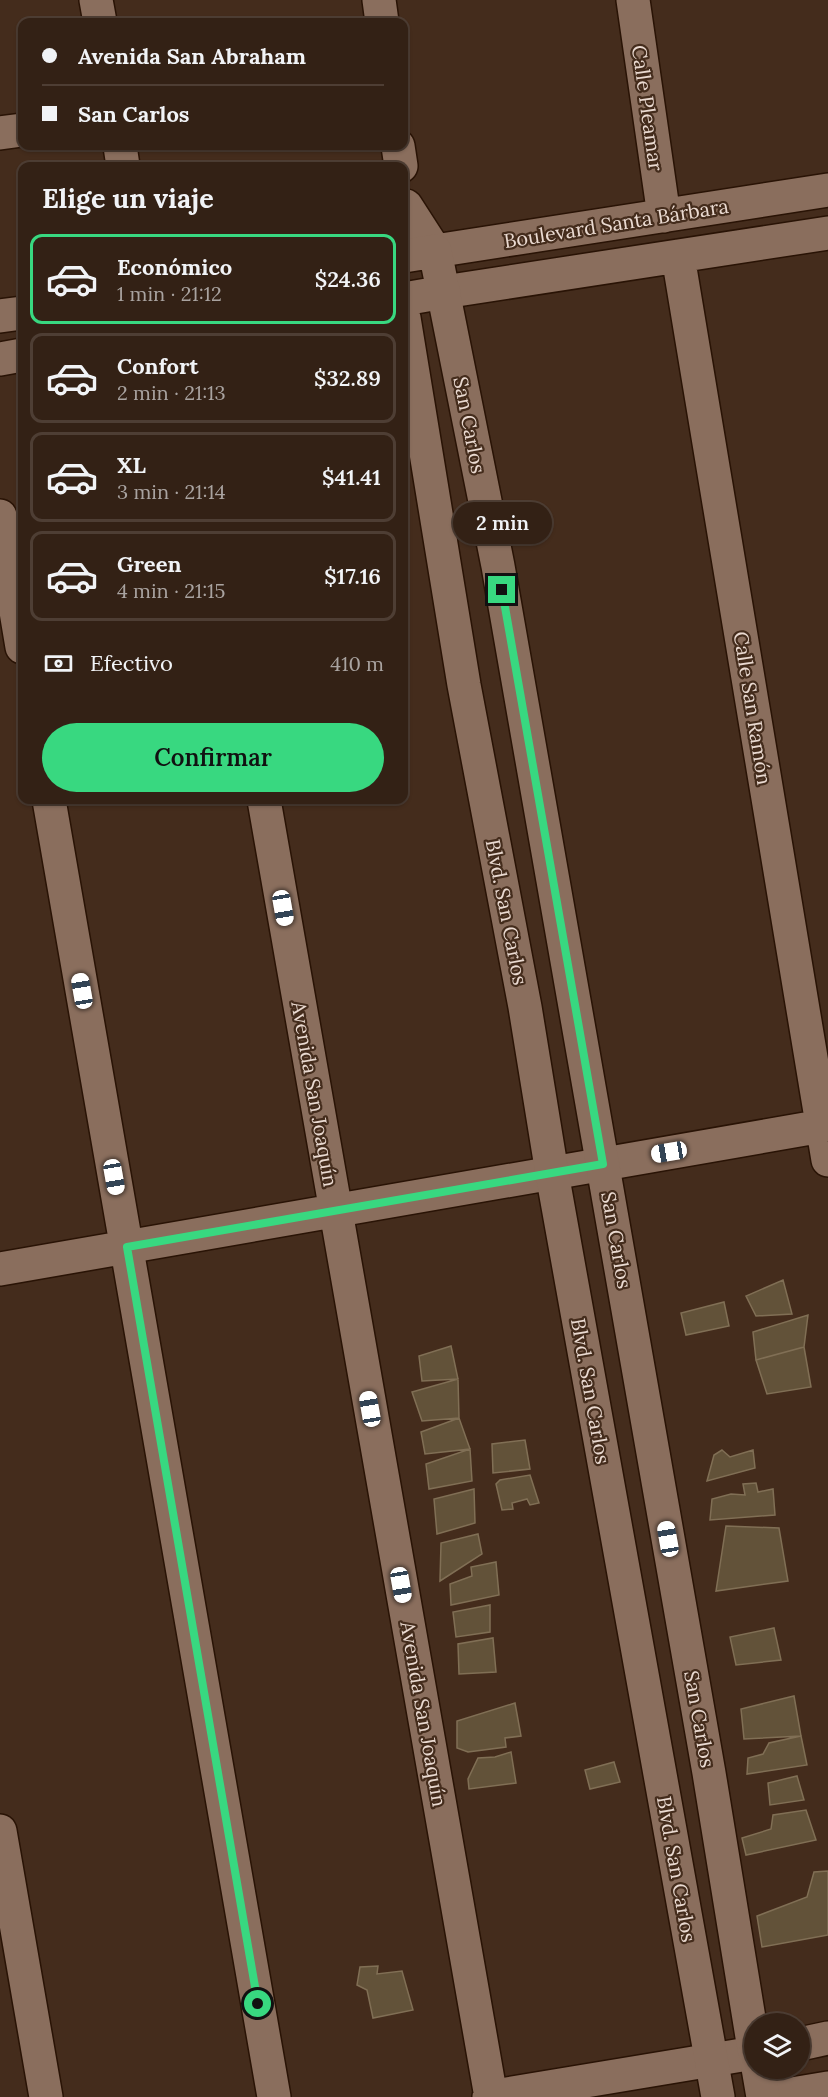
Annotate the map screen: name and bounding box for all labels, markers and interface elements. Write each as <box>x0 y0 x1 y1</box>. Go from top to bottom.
text: Avenida San Abraham <box>78 42 306 70</box>
street label: Calle Pleamar <box>627 44 669 173</box>
text: San Carlos <box>78 100 190 128</box>
text: Elige un viaje <box>42 181 214 215</box>
street label: Boulevard Santa Bárbara <box>502 193 730 253</box>
icon: car <box>45 252 99 306</box>
text: Económico <box>117 253 232 281</box>
text: $24.36 <box>315 265 381 293</box>
text: 1 min · 21:12 <box>117 281 222 306</box>
icon: car <box>45 351 99 405</box>
text: Confort <box>117 352 199 380</box>
text: $32.89 <box>314 364 381 392</box>
street label: San Carlos <box>448 374 492 476</box>
text: 2 min · 21:13 <box>117 380 226 405</box>
icon: car <box>45 450 99 504</box>
text: XL <box>117 451 146 479</box>
text: $41.41 <box>322 463 381 491</box>
text: 3 min · 21:14 <box>117 479 226 504</box>
callout: 2 min <box>452 503 552 545</box>
text: 2 min <box>476 510 529 535</box>
icon: car <box>45 549 99 603</box>
text: Green <box>117 550 182 578</box>
text: $17.16 <box>324 562 381 590</box>
route end <box>488 576 515 603</box>
text: 4 min · 21:15 <box>117 578 225 603</box>
street label: Calle San Ramón <box>729 630 777 786</box>
icon: cash <box>42 647 75 680</box>
text: Efectivo <box>90 649 173 677</box>
text: 410 m <box>330 651 384 676</box>
button: Confirmar <box>42 723 384 792</box>
street label: Blvd. San Carlos <box>481 837 533 987</box>
car <box>271 889 295 927</box>
car <box>70 972 94 1010</box>
street label: Avenida San Joaquín <box>286 998 344 1189</box>
car <box>650 1140 688 1164</box>
car <box>102 1158 126 1196</box>
street label: San Carlos <box>596 1189 638 1291</box>
street label: Blvd. San Carlos <box>566 1316 616 1466</box>
car <box>358 1390 382 1428</box>
car <box>656 1520 680 1558</box>
car <box>389 1566 413 1604</box>
street label: Avenida San Joaquín <box>395 1618 453 1809</box>
street label: San Carlos <box>679 1668 721 1770</box>
street label: Blvd. San Carlos <box>652 1794 702 1944</box>
route start <box>244 1990 271 2017</box>
map controls <box>744 2013 810 2079</box>
button: layers <box>744 2013 810 2079</box>

